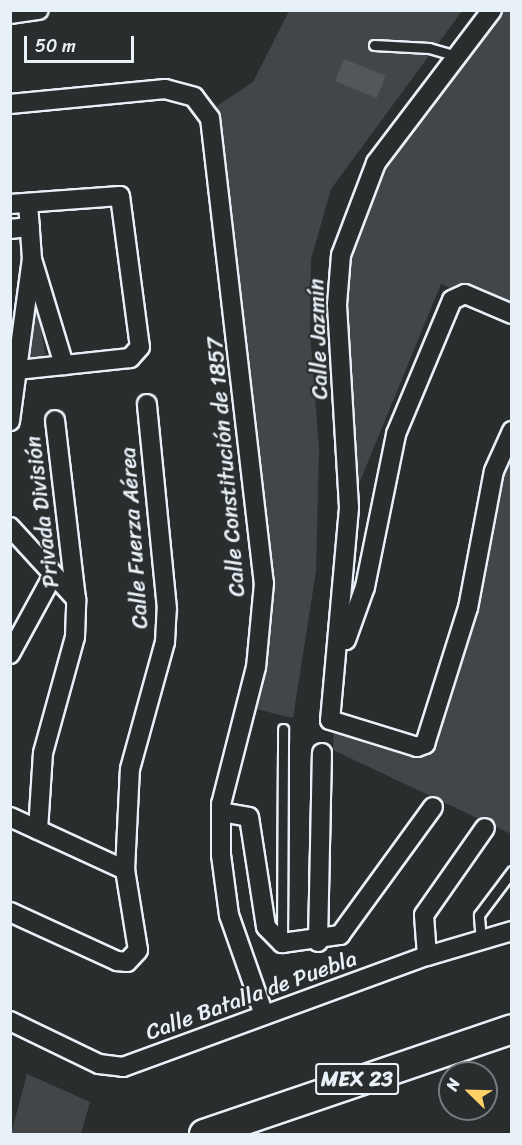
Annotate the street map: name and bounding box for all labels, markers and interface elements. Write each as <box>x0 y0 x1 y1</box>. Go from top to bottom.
scale bar <box>27 24 136 62</box>
text: 50 m <box>35 30 76 62</box>
street label: Calle Jazmín <box>303 278 333 400</box>
street label: Calle Constitución de 1857 <box>201 336 251 598</box>
street label: Privada División <box>20 435 64 589</box>
street label: Calle Fuerza Aérea <box>114 446 154 630</box>
street label: Calle Batalla de Puebla <box>141 944 361 1046</box>
road number: MEX 23 <box>315 1061 399 1097</box>
north arrow <box>438 1061 498 1121</box>
text: N <box>437 1074 468 1095</box>

